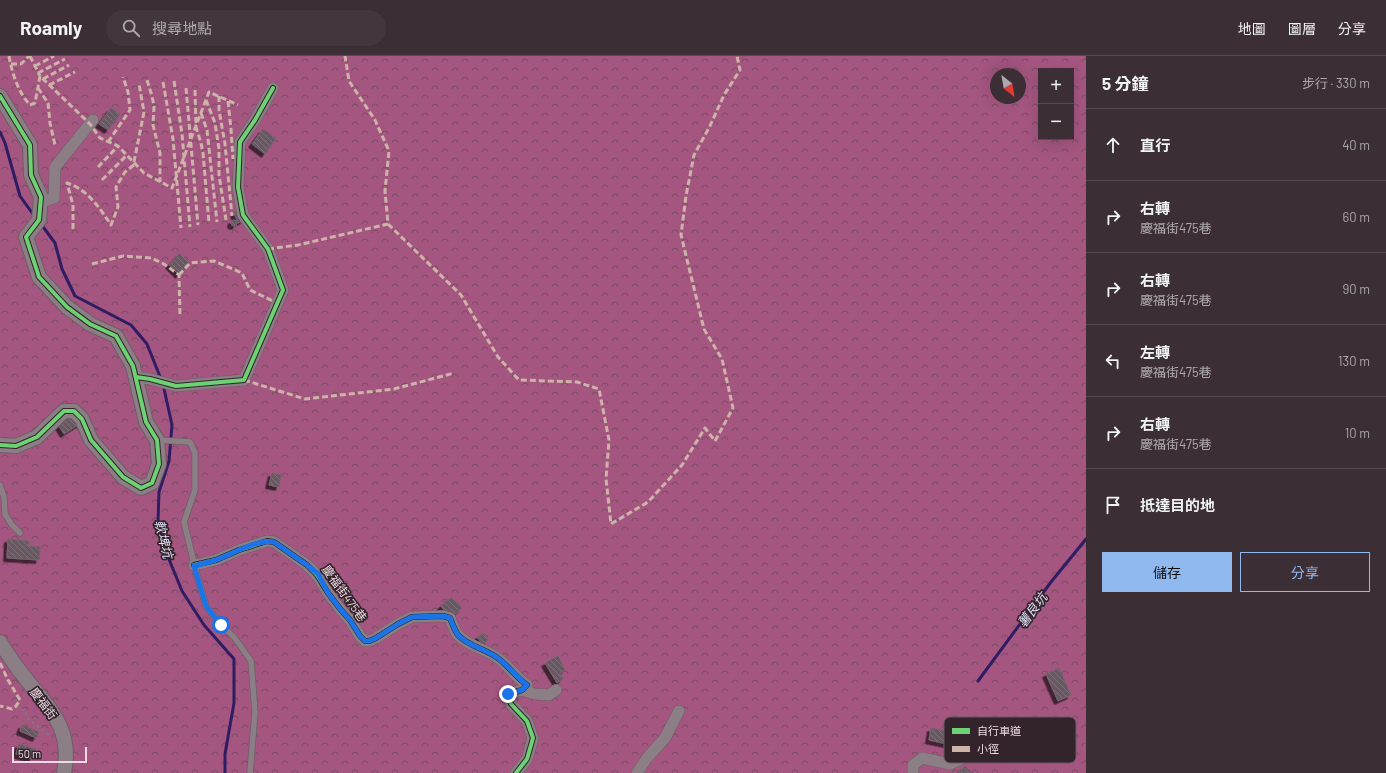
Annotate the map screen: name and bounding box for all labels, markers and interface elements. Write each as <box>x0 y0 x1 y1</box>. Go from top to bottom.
search box <box>106 10 386 46</box>
text: Roamly <box>20 16 82 39</box>
icon: search <box>120 17 142 39</box>
text: 搜尋地點 <box>152 19 212 37</box>
text: 地圖 <box>1238 20 1266 37</box>
text: 圖層 <box>1288 20 1316 37</box>
text: 分享 <box>1338 20 1366 37</box>
north arrow <box>990 68 1026 104</box>
map controls <box>1038 68 1074 140</box>
button: + <box>1038 68 1074 104</box>
text: 5 分鐘 <box>1102 73 1149 93</box>
text: 步行 · 330 m <box>1302 75 1370 91</box>
button: − <box>1038 104 1074 140</box>
icon: ahead <box>1102 134 1124 156</box>
text: 直行 <box>1140 136 1170 154</box>
text: 40 m <box>1342 137 1370 153</box>
text: 右轉 <box>1140 199 1170 217</box>
icon: right <box>1102 206 1124 228</box>
text: 60 m <box>1343 209 1370 225</box>
text: 慶福街475巷 <box>1140 220 1212 236</box>
text: 右轉 <box>1140 271 1170 289</box>
icon: right <box>1102 278 1124 300</box>
text: 90 m <box>1343 281 1370 297</box>
text: 慶福街475巷 <box>1140 292 1212 308</box>
text: 左轉 <box>1140 343 1170 361</box>
icon: left <box>1102 350 1124 372</box>
text: 130 m <box>1338 353 1370 369</box>
text: 慶福街475巷 <box>1140 364 1212 380</box>
text: 右轉 <box>1140 415 1170 433</box>
icon: right <box>1102 422 1124 444</box>
text: 10 m <box>1345 425 1370 441</box>
text: 慶福街475巷 <box>1140 436 1212 452</box>
icon: arrive <box>1102 494 1124 516</box>
text: 抵達目的地 <box>1140 496 1215 514</box>
water label: 軟埤坑 <box>152 518 177 562</box>
button: 儲存 <box>1102 552 1232 592</box>
button: 分享 <box>1240 552 1370 592</box>
street label: 慶福街475巷 <box>320 562 370 624</box>
water label: 薯良坑 <box>1014 588 1051 630</box>
route start <box>212 616 230 634</box>
street label: 慶福街 <box>28 684 60 722</box>
route end <box>499 685 517 703</box>
legend <box>944 717 1076 763</box>
text: 自行車道 <box>977 724 1021 737</box>
text: 小徑 <box>977 742 999 755</box>
scale bar <box>12 745 87 764</box>
text: 50 m <box>18 747 41 760</box>

